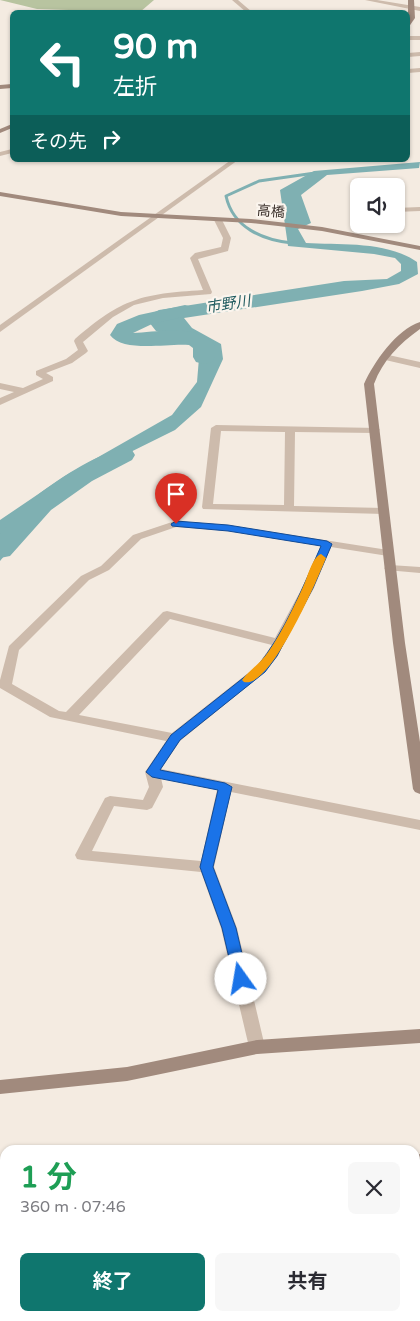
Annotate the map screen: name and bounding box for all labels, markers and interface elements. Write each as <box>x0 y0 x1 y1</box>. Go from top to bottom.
text: 90 m <box>113 26 198 68</box>
icon: left <box>30 30 95 95</box>
text: 左折 <box>113 74 157 100</box>
icon: right <box>97 125 125 153</box>
text: その先 <box>30 131 87 153</box>
map controls <box>350 178 405 233</box>
button: sound <box>350 178 405 233</box>
street label: 高橋 <box>256 202 286 221</box>
water label: 市野川 <box>204 291 254 316</box>
pin <box>155 473 197 524</box>
icon: arrive <box>162 480 190 508</box>
position arrow <box>214 952 266 1004</box>
text: 1 分 <box>20 1159 77 1196</box>
button: close <box>348 1162 400 1214</box>
text: 360 m · 07:46 <box>20 1197 126 1217</box>
button: 終了 <box>20 1253 205 1311</box>
button: 共有 <box>215 1253 400 1311</box>

